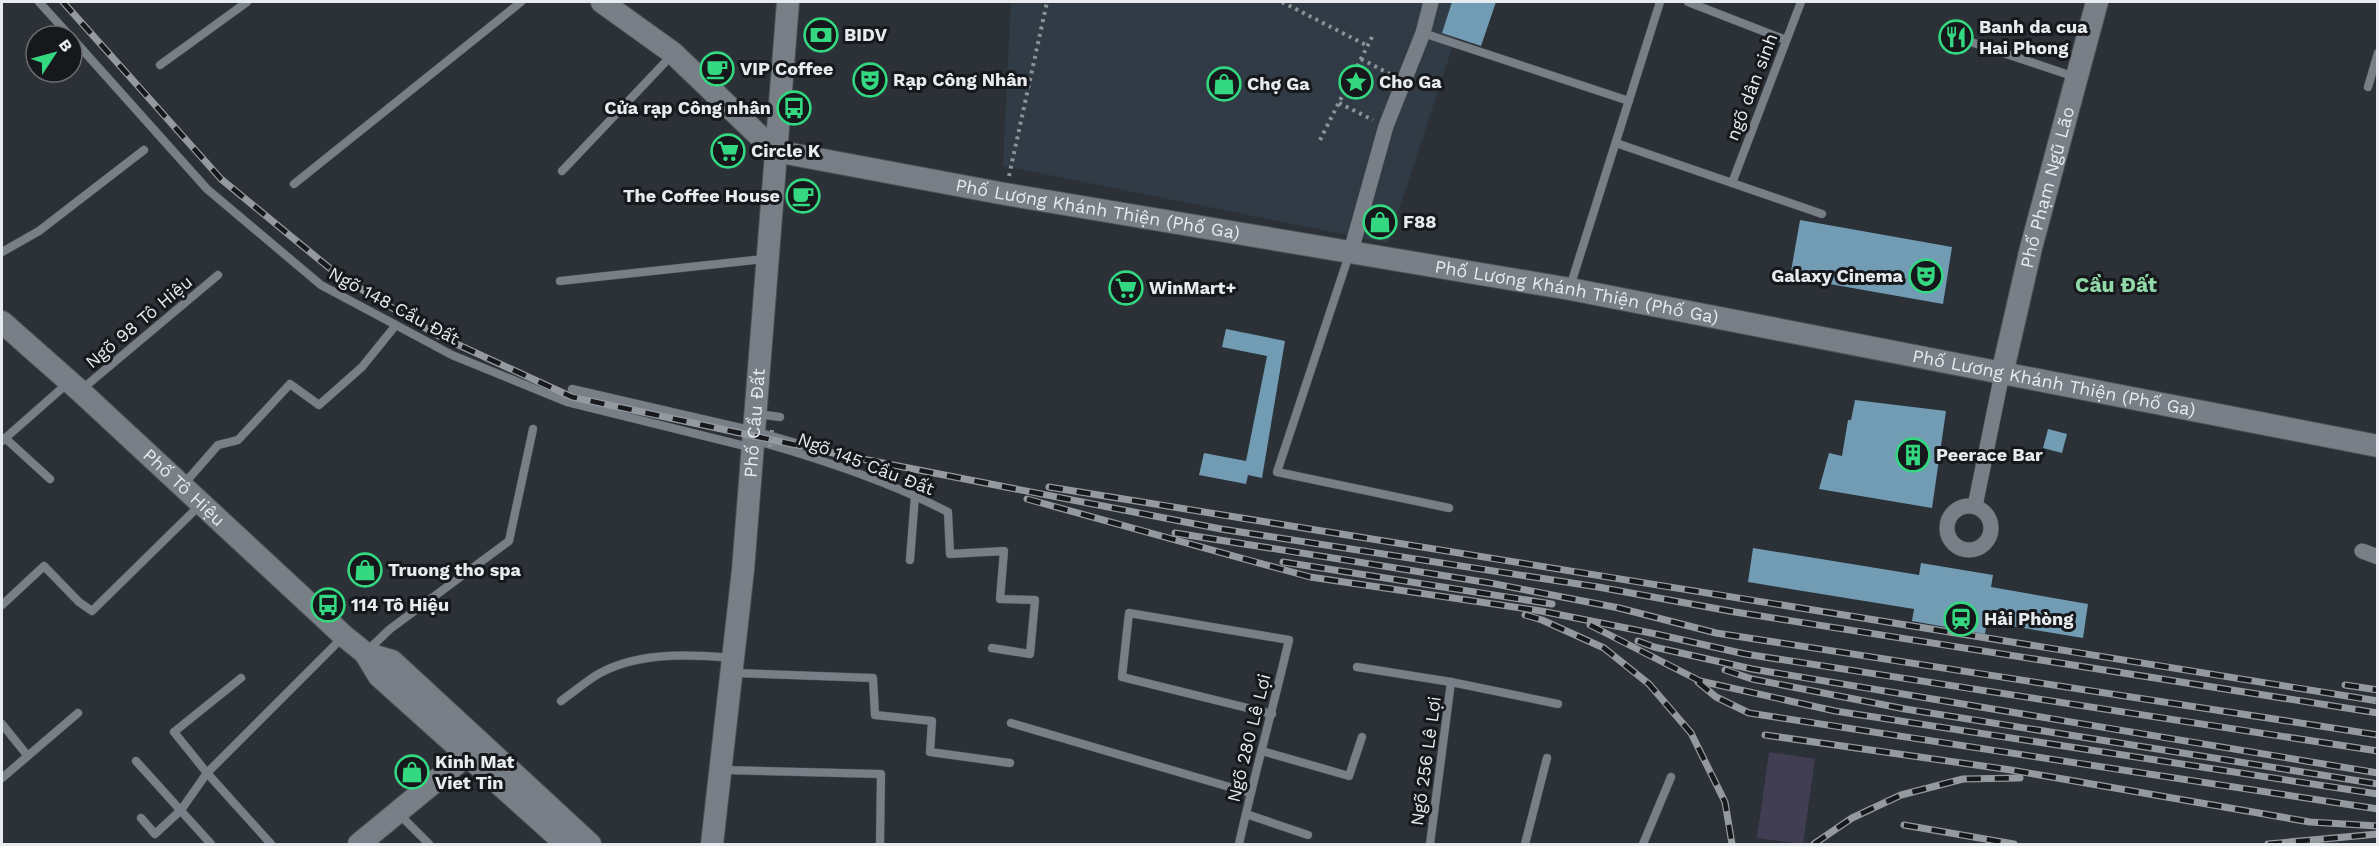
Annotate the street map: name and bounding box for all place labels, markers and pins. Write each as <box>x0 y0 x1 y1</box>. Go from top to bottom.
place label: Banh da cua Hai Phong <box>1979 16 2088 58</box>
bank icon: BIDV <box>803 17 839 53</box>
restaurant icon: Banh da cua Hai Phong <box>1938 19 1974 55</box>
place label: BIDV <box>844 24 888 45</box>
cafe icon: VIP Coffee <box>699 51 735 87</box>
place label: VIP Coffee <box>740 58 833 79</box>
theatre icon: Rạp Công Nhân <box>852 62 888 98</box>
place icon: Cho Ga <box>1338 64 1374 100</box>
shop icon: Chợ Ga <box>1206 66 1242 102</box>
place label: Rạp Công Nhân <box>893 69 1028 90</box>
place label: Cho Ga <box>1379 71 1442 92</box>
place label: Chợ Ga <box>1247 73 1310 94</box>
bus stop icon: Cửa rạp Công nhân <box>776 90 812 126</box>
place label: Cửa rạp Công nhân <box>604 97 771 118</box>
supermarket icon: Circle K <box>710 133 746 169</box>
place label: Circle K <box>751 140 821 161</box>
cafe icon: The Coffee House <box>785 178 821 214</box>
place label: The Coffee House <box>623 185 780 206</box>
shop icon: F88 <box>1362 204 1398 240</box>
place label: F88 <box>1403 211 1437 232</box>
theatre icon: Galaxy Cinema <box>1908 258 1944 294</box>
place label: Galaxy Cinema <box>1771 265 1904 286</box>
supermarket icon: WinMart+ <box>1108 270 1144 306</box>
place label: WinMart+ <box>1149 277 1236 298</box>
building icon: Peerace Bar <box>1895 437 1931 473</box>
place label: Peerace Bar <box>1936 444 2043 465</box>
shop icon: Truong tho spa <box>347 552 383 588</box>
place label: Truong tho spa <box>388 559 521 580</box>
bus stop icon: 114 Tô Hiệu <box>310 587 346 623</box>
place label: 114 Tô Hiệu <box>351 594 449 615</box>
station icon: Hải Phòng <box>1943 601 1979 637</box>
place label: Hải Phòng <box>1984 608 2074 629</box>
place label: Kinh Mat Viet Tin <box>435 751 515 793</box>
shop icon: Kinh Mat Viet Tin <box>394 754 430 790</box>

